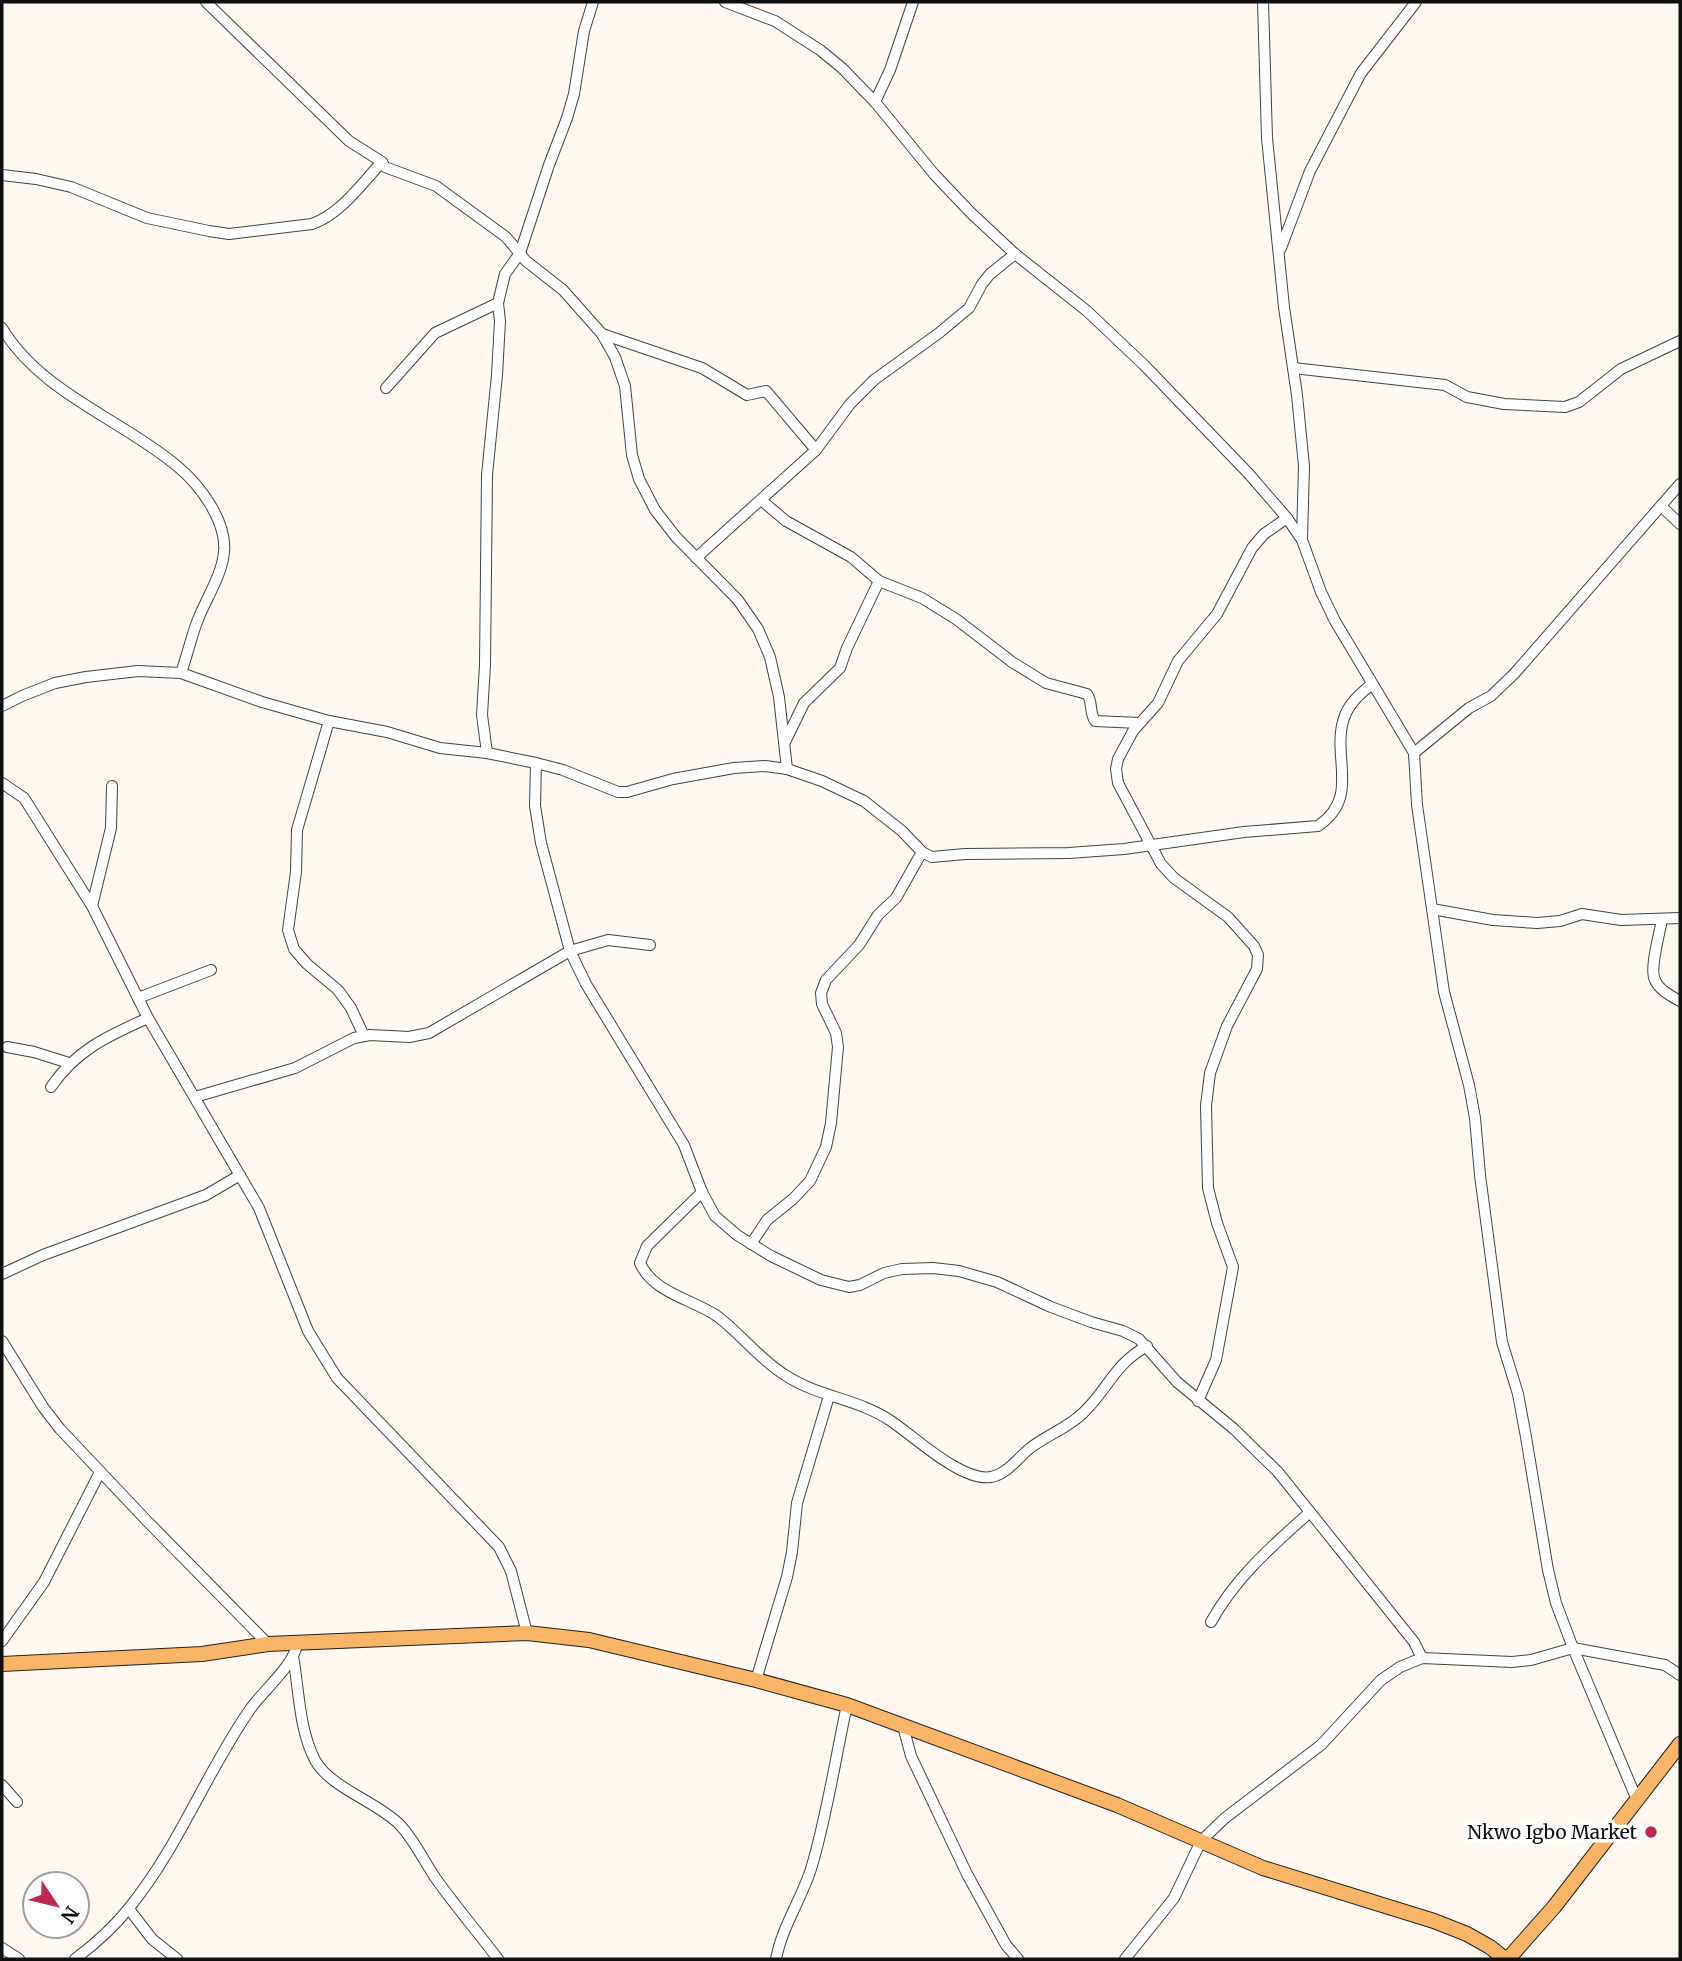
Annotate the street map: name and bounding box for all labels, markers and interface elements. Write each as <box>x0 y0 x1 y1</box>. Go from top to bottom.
place label: Nkwo Igbo Market <box>1467 1820 1638 1844</box>
marker: Nkwo Igbo Market <box>1643 1824 1659 1840</box>
north arrow <box>21 1870 91 1940</box>
text: N <box>56 1902 84 1928</box>

